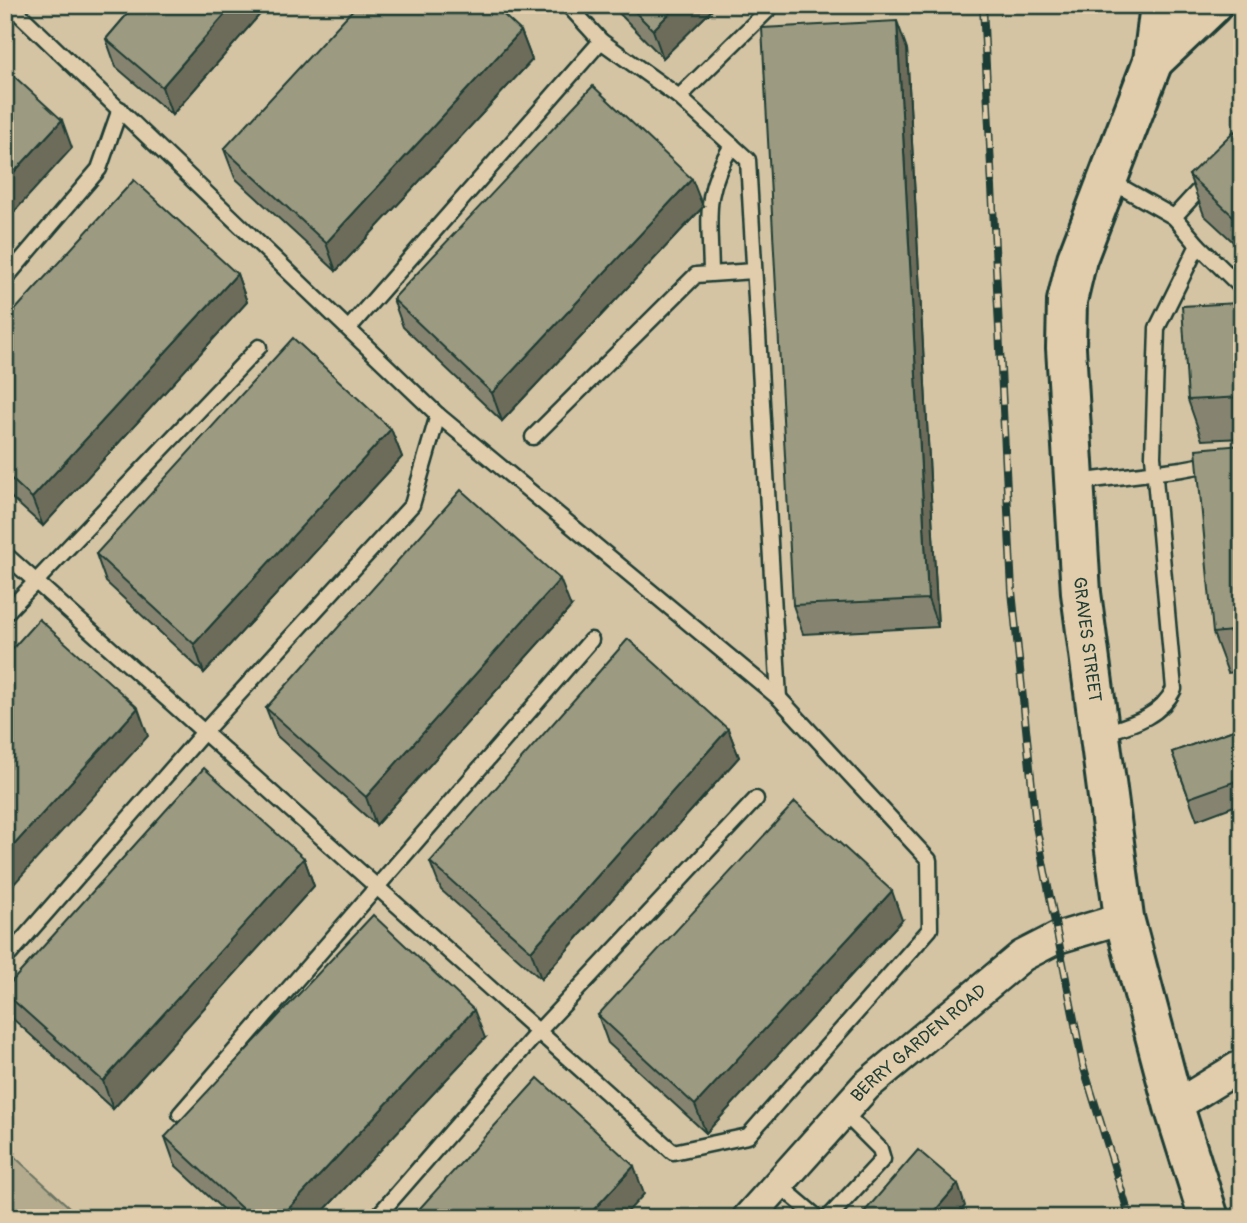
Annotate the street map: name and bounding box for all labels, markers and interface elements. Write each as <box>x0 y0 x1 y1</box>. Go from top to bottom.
street label: GRAVES STREET <box>1068 576 1106 703</box>
street label: BERRY GARDEN ROAD <box>846 979 992 1107</box>

